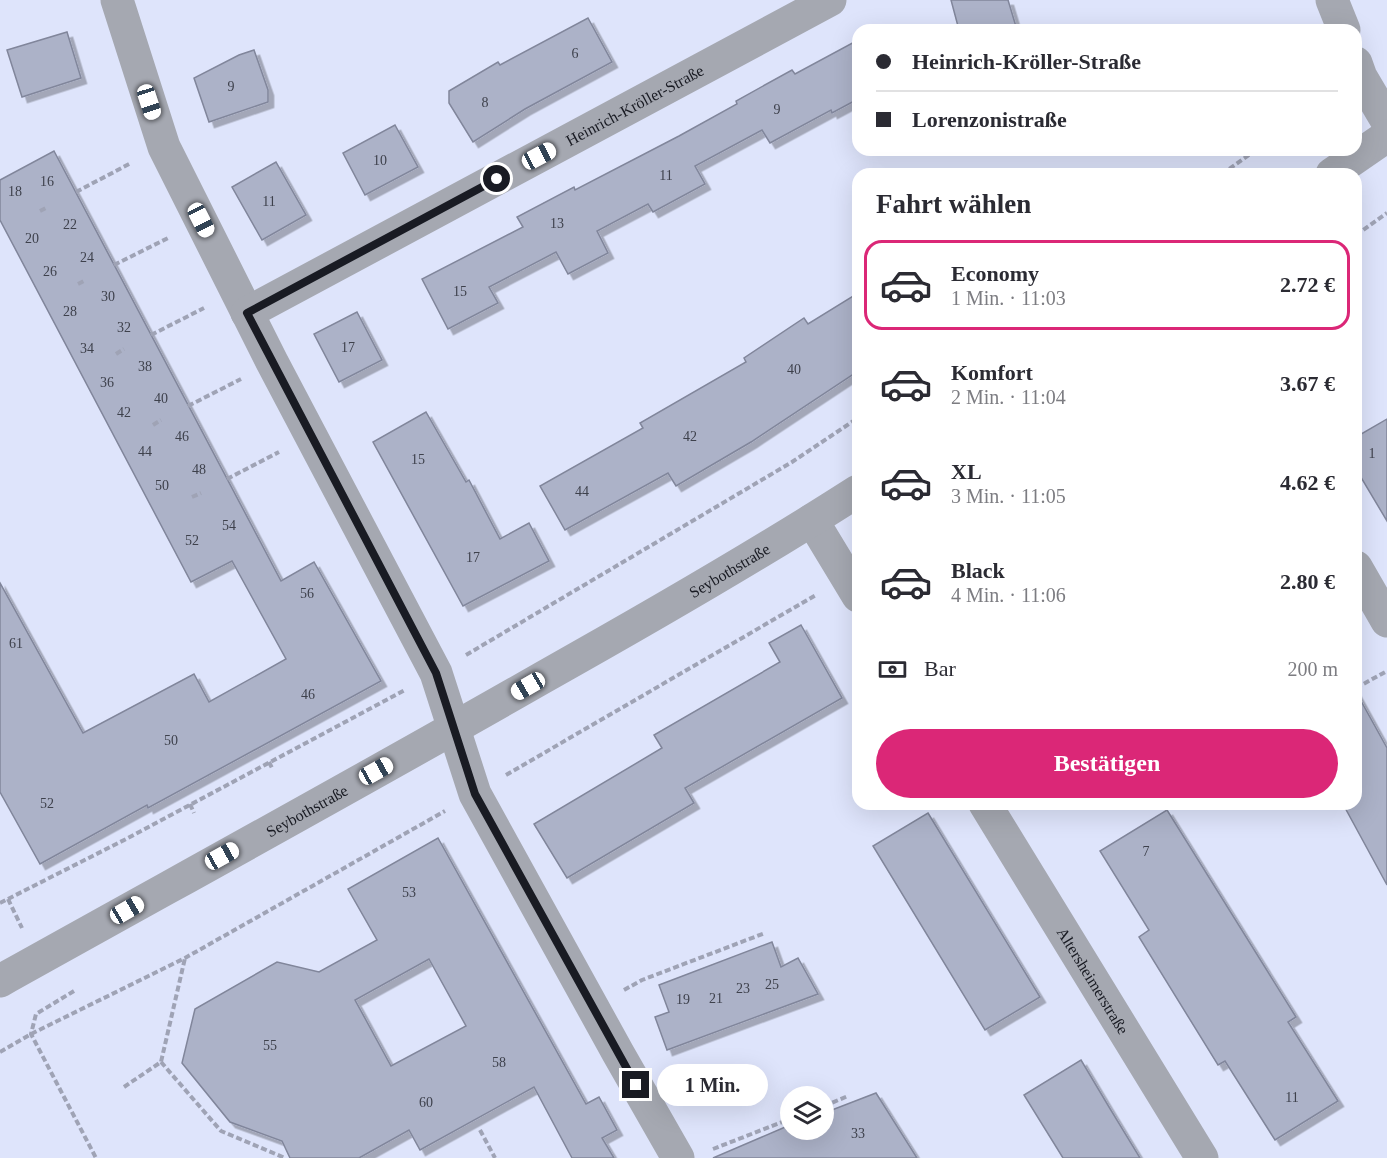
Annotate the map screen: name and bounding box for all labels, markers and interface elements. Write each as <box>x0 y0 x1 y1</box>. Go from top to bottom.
house number: 6 <box>572 46 579 61</box>
text: Heinrich-Kröller-Straße <box>912 49 1141 74</box>
street label: Heinrich-Kröller-Straße <box>563 61 706 149</box>
house number: 9 <box>228 79 235 94</box>
car <box>135 82 163 122</box>
house number: 8 <box>482 95 489 110</box>
house number: 9 <box>774 102 781 117</box>
text: Lorenzonistraße <box>912 107 1067 132</box>
car <box>519 140 559 172</box>
house number: 10 <box>373 153 387 168</box>
route start <box>483 165 510 192</box>
house number: 11 <box>659 168 673 183</box>
house number: 16 <box>40 174 54 189</box>
house number: 18 <box>8 184 22 199</box>
text: Fahrt wählen <box>876 189 1031 219</box>
house number: 11 <box>262 194 276 209</box>
car <box>185 200 217 240</box>
house number: 13 <box>550 216 564 231</box>
house number: 22 <box>63 217 77 232</box>
house number: 20 <box>25 231 39 246</box>
house number: 24 <box>80 250 94 265</box>
icon: car <box>879 258 933 312</box>
text: Economy <box>951 261 1039 286</box>
house number: 26 <box>43 264 57 279</box>
text: 2.72 € <box>1280 272 1335 297</box>
house number: 15 <box>453 284 467 299</box>
text: 1 Min. · 11:03 <box>951 287 1066 309</box>
house number: 30 <box>101 289 115 304</box>
house number: 28 <box>63 304 77 319</box>
house number: 32 <box>117 320 131 335</box>
house number: 17 <box>341 340 355 355</box>
house number: 34 <box>80 341 94 356</box>
icon: car <box>879 357 933 411</box>
house number: 38 <box>138 359 152 374</box>
text: Komfort <box>951 360 1033 385</box>
house number: 40 <box>787 362 801 377</box>
text: 3.67 € <box>1280 371 1335 396</box>
house number: 36 <box>100 375 114 390</box>
text: 2 Min. · 11:04 <box>951 386 1066 408</box>
house number: 40 <box>154 391 168 406</box>
house number: 42 <box>117 405 131 420</box>
house number: 46 <box>175 429 189 444</box>
house number: 42 <box>683 429 697 444</box>
house number: 44 <box>138 444 152 459</box>
house number: 1 <box>1369 446 1376 461</box>
house number: 15 <box>411 452 425 467</box>
icon: car <box>879 456 933 510</box>
text: XL <box>951 459 982 484</box>
house number: 48 <box>192 462 206 477</box>
text: 4.62 € <box>1280 470 1335 495</box>
house number: 50 <box>155 478 169 493</box>
house number: 44 <box>575 484 589 499</box>
text: 3 Min. · 11:05 <box>951 485 1066 507</box>
house number: 54 <box>222 518 236 533</box>
house number: 52 <box>185 533 199 548</box>
street label: Seybothstraße <box>686 540 773 601</box>
house number: 17 <box>466 550 480 565</box>
icon: car <box>879 555 933 609</box>
text: Black <box>951 558 1005 583</box>
text: 2.80 € <box>1280 569 1335 594</box>
text: 4 Min. · 11:06 <box>951 584 1066 606</box>
house number: 56 <box>300 586 314 601</box>
house number: 61 <box>9 636 23 651</box>
icon: cash <box>876 653 909 686</box>
text: Bar <box>924 656 956 681</box>
text: 200 m <box>1287 658 1338 680</box>
car <box>508 669 548 703</box>
house number: 46 <box>301 687 315 702</box>
button: Bestätigen <box>876 729 1338 798</box>
house number: 50 <box>164 733 178 748</box>
car <box>356 754 396 788</box>
street label: Seybothstraße <box>263 781 351 840</box>
house number: 52 <box>40 796 54 811</box>
car <box>202 839 242 873</box>
house number: 7 <box>1143 844 1150 859</box>
house number: 53 <box>402 885 416 900</box>
car <box>107 893 147 927</box>
street label: Altersheimerstraße <box>1054 924 1132 1037</box>
house number: 25 <box>765 977 779 992</box>
house number: 23 <box>736 981 750 996</box>
house number: 21 <box>709 991 723 1006</box>
house number: 19 <box>676 992 690 1007</box>
house number: 55 <box>263 1038 277 1053</box>
house number: 58 <box>492 1055 506 1070</box>
callout: 1 Min. <box>657 1064 768 1106</box>
route end <box>622 1071 649 1098</box>
text: 1 Min. <box>685 1074 740 1096</box>
map controls <box>780 1086 834 1140</box>
button: layers <box>780 1086 834 1140</box>
house number: 11 <box>1285 1090 1299 1105</box>
house number: 60 <box>419 1095 433 1110</box>
house number: 33 <box>851 1126 865 1141</box>

